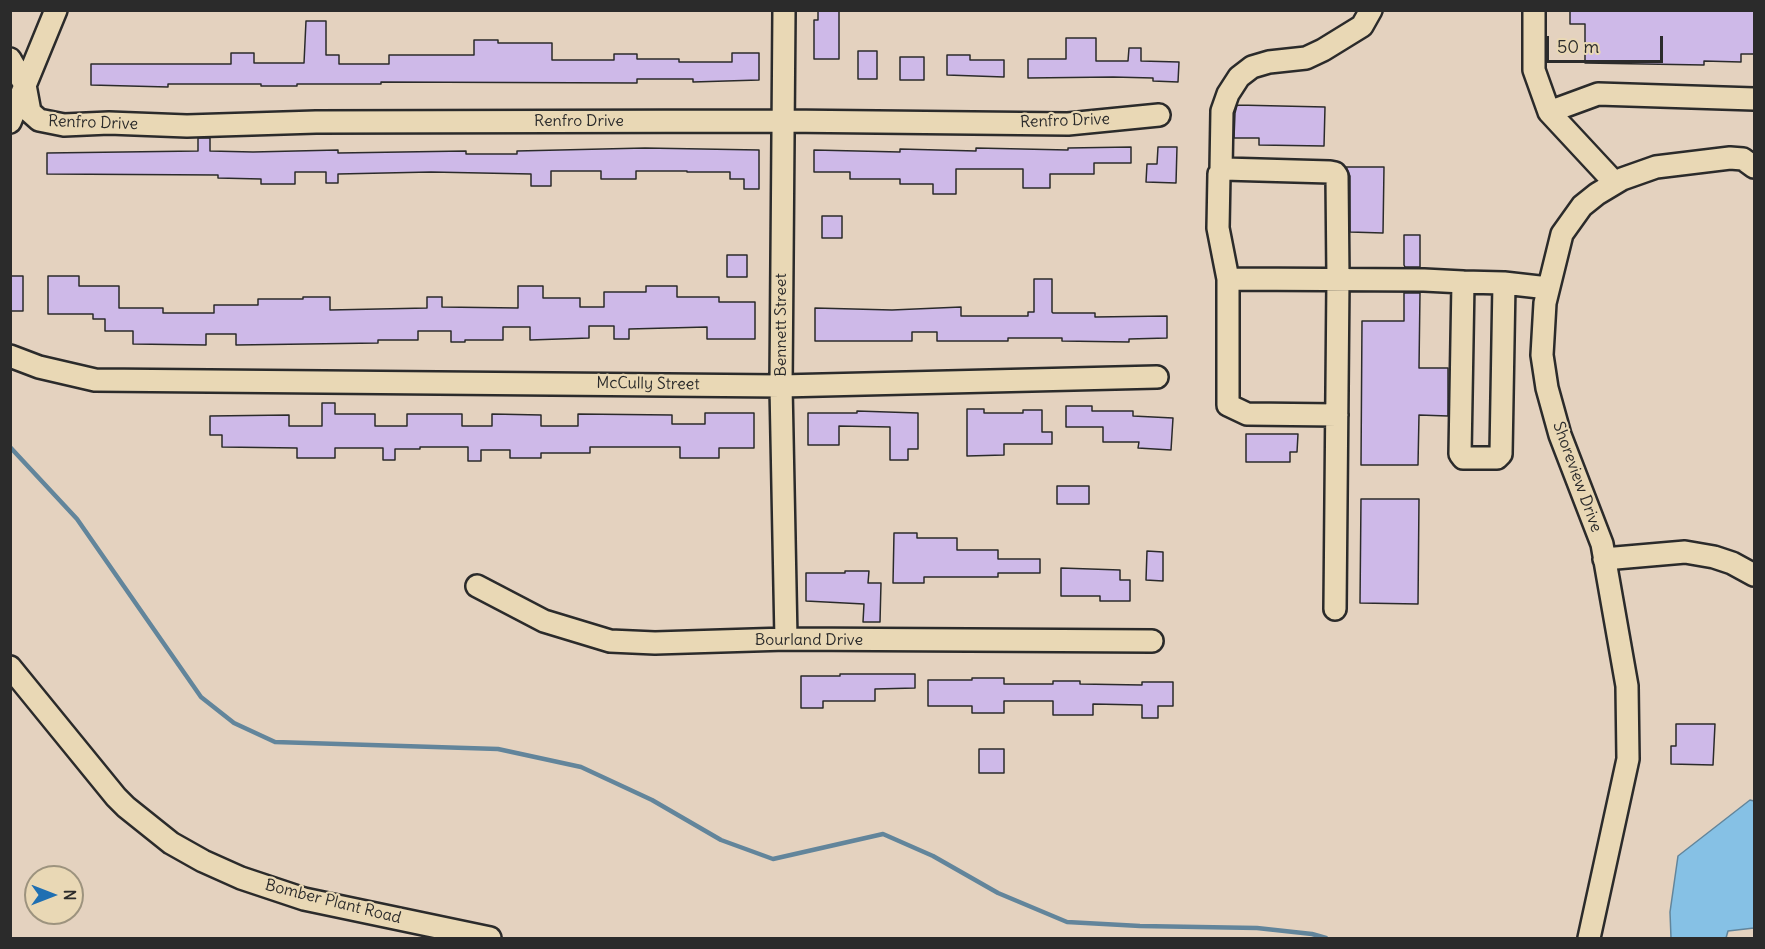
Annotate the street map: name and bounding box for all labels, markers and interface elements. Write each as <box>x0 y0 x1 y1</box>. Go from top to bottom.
scale bar <box>1549 24 1666 62</box>
text: 50 m <box>1557 35 1599 58</box>
street label: Renfro Drive <box>1020 110 1110 132</box>
street label: Renfro Drive <box>534 111 624 131</box>
street label: Renfro Drive <box>48 112 138 134</box>
street label: Bennett Street <box>771 273 791 377</box>
street label: McCully Street <box>596 374 700 394</box>
street label: Shoreview Drive <box>1548 419 1606 535</box>
street label: Bourland Drive <box>755 630 863 650</box>
north arrow <box>24 865 84 925</box>
street label: Bomber Plant Road <box>263 876 403 928</box>
text: N <box>60 889 80 901</box>

